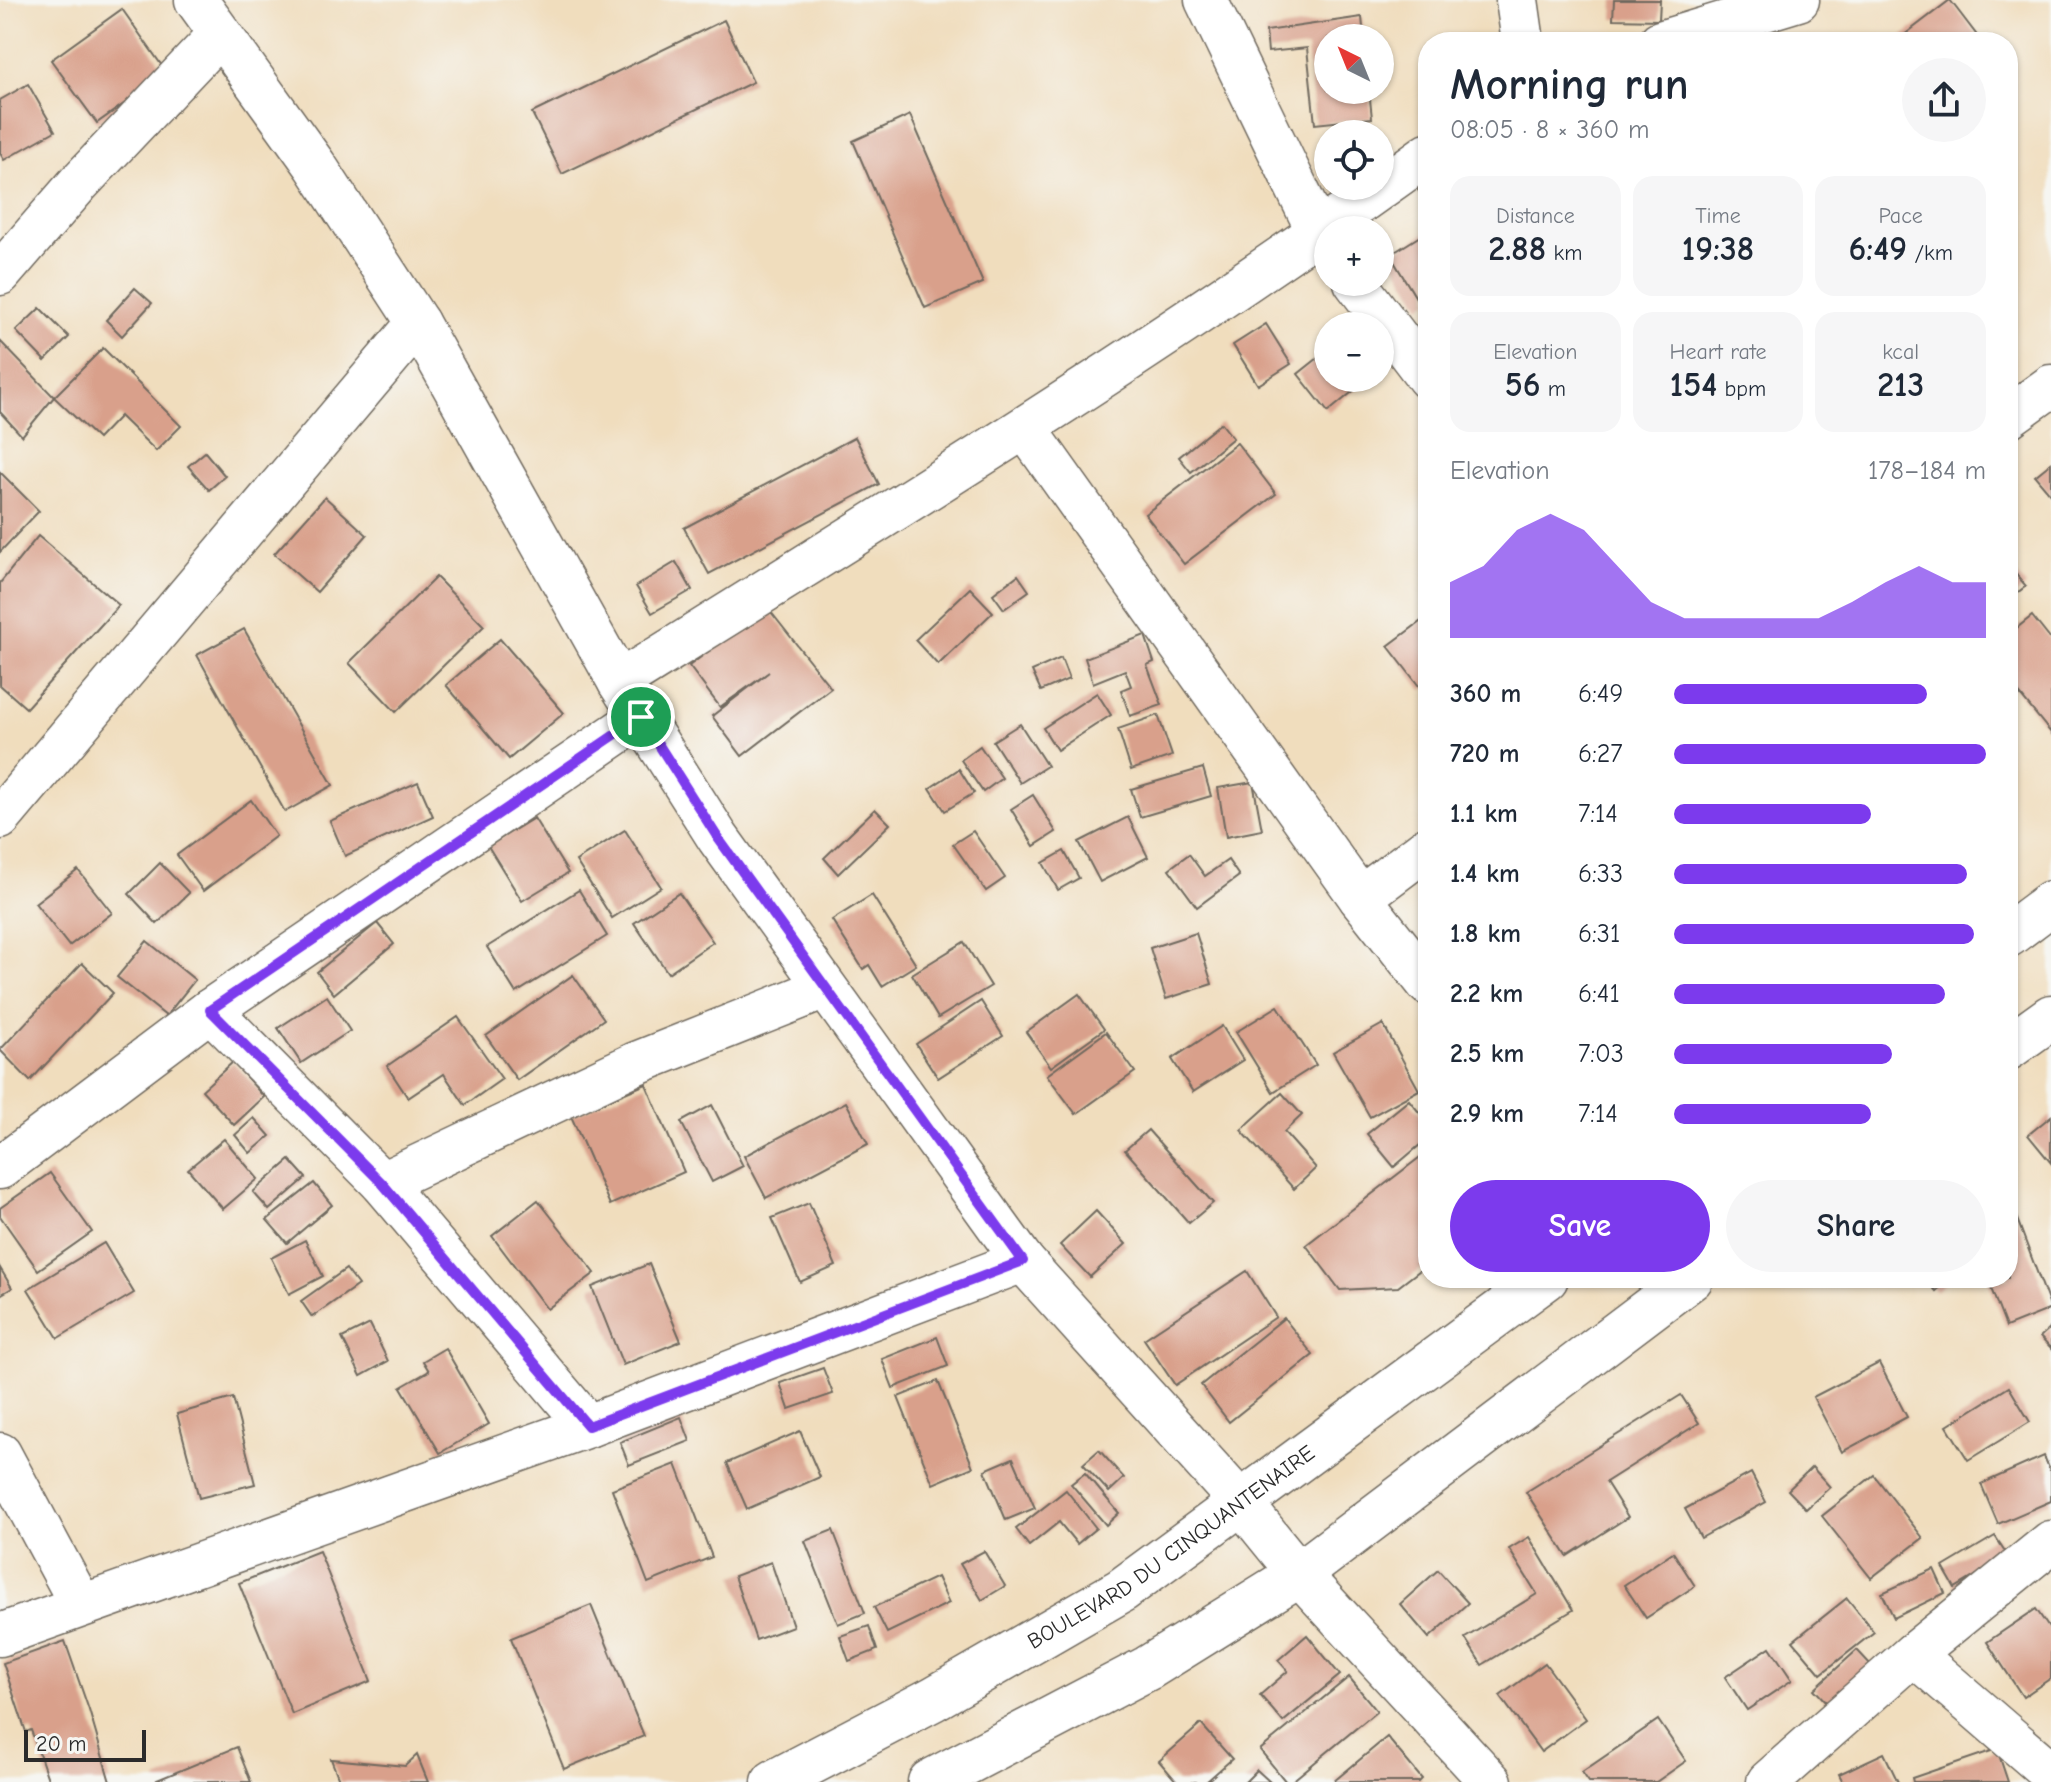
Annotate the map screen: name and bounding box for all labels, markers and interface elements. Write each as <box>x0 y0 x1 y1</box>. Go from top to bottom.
north arrow <box>1314 24 1394 104</box>
map controls <box>1314 24 1394 392</box>
button: share <box>1902 58 1986 142</box>
text: Morning run <box>1450 59 1689 110</box>
text: 08:05 · 8 × 360 m <box>1450 115 1650 145</box>
button: locate <box>1314 120 1394 200</box>
text: Distance <box>1496 203 1575 229</box>
text: Time <box>1695 203 1741 229</box>
text: Pace <box>1878 203 1923 229</box>
button: + <box>1314 216 1394 296</box>
text: 2.88 <box>1488 229 1546 269</box>
text: 19:38 <box>1682 229 1754 269</box>
text: 6:49 <box>1848 229 1907 269</box>
text: km <box>1546 240 1582 266</box>
text: /km <box>1907 240 1953 266</box>
button: − <box>1314 312 1394 392</box>
text: Elevation <box>1493 339 1577 365</box>
text: Heart rate <box>1669 339 1766 365</box>
text: kcal <box>1882 339 1919 365</box>
text: 56 <box>1505 365 1540 405</box>
text: 154 <box>1670 365 1717 405</box>
text: 213 <box>1877 365 1924 405</box>
text: m <box>1540 376 1566 402</box>
text: bpm <box>1717 376 1766 402</box>
text: Elevation <box>1450 456 1550 486</box>
text: 178–184 m <box>1868 456 1986 486</box>
text: 360 m <box>1450 679 1521 709</box>
text: 6:49 <box>1578 679 1623 709</box>
pin <box>607 683 675 751</box>
icon: arrive <box>619 695 663 739</box>
text: 720 m <box>1450 739 1519 769</box>
text: 6:27 <box>1578 739 1623 769</box>
text: 1.1 km <box>1450 799 1518 829</box>
text: 7:14 <box>1578 799 1618 829</box>
text: 1.4 km <box>1450 859 1520 889</box>
text: 6:33 <box>1578 859 1623 889</box>
text: 1.8 km <box>1450 919 1521 949</box>
text: 6:31 <box>1578 919 1620 949</box>
text: 2.2 km <box>1450 979 1523 1009</box>
text: 6:41 <box>1578 979 1620 1009</box>
text: 2.5 km <box>1450 1039 1524 1069</box>
text: 7:03 <box>1578 1039 1624 1069</box>
text: 2.9 km <box>1450 1099 1524 1129</box>
text: 7:14 <box>1578 1099 1618 1129</box>
button: Save <box>1450 1180 1710 1272</box>
button: Share <box>1726 1180 1986 1272</box>
street label: BOULEVARD DU CINQUANTENAIRE <box>1023 1440 1320 1655</box>
scale bar <box>24 1726 146 1762</box>
text: 20 m <box>36 1731 86 1757</box>

